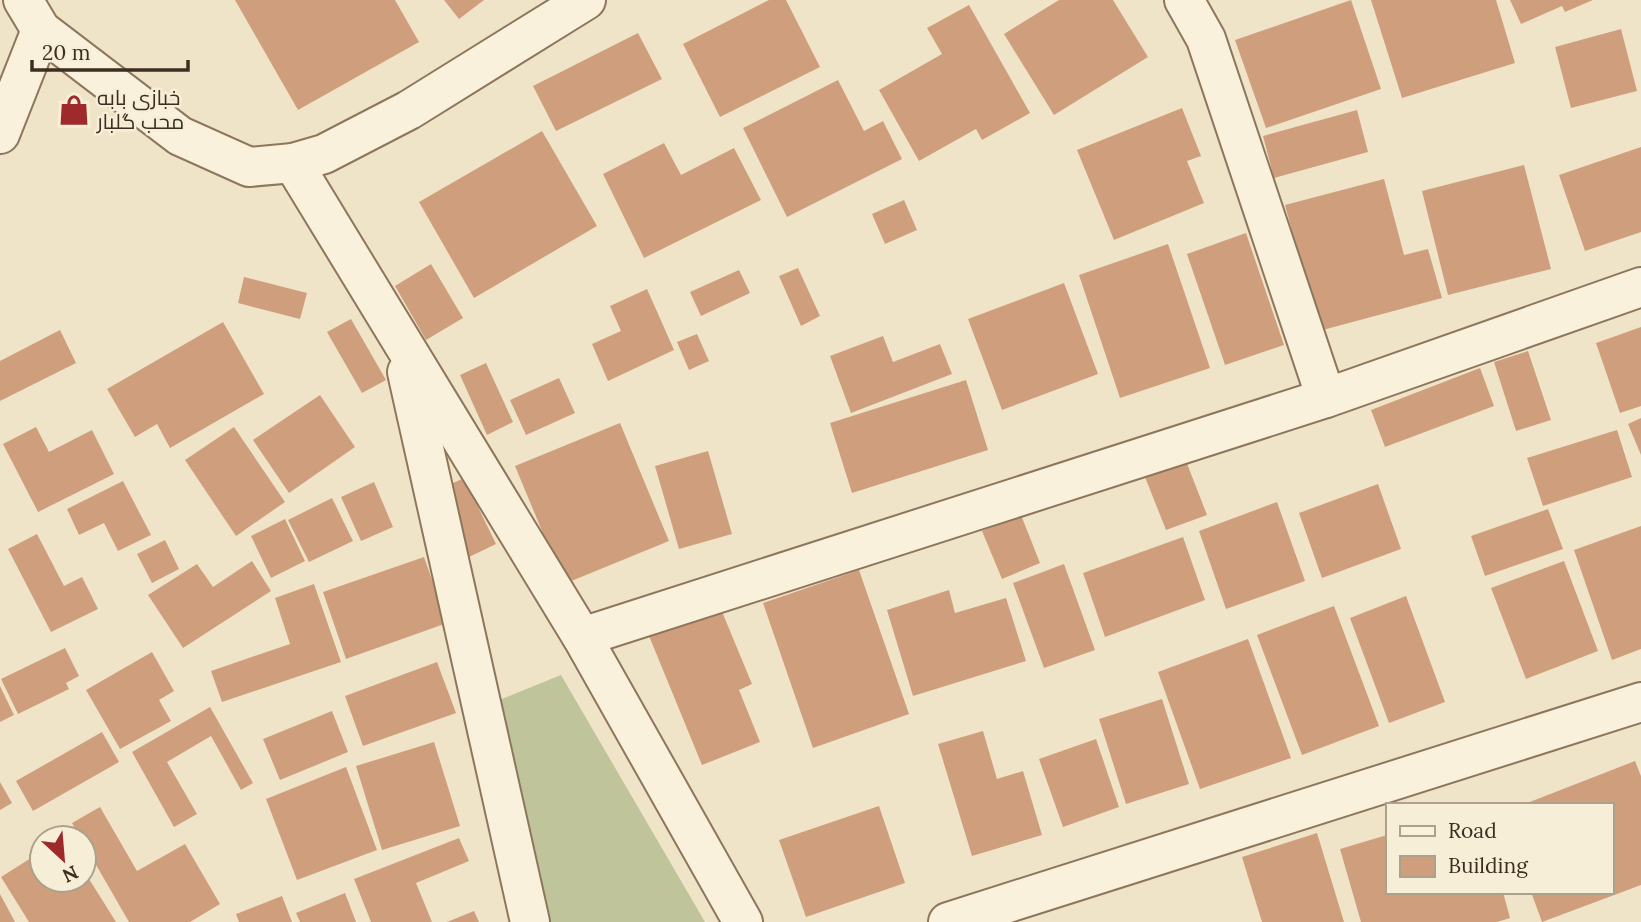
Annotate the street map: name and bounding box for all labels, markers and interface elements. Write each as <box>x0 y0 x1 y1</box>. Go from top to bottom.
scale bar <box>32 28 187 72</box>
text: 20 m <box>42 39 91 66</box>
place label: خبازی بابه محب گلبار <box>96 84 184 135</box>
shop icon: خبازی بابه محب گلبار <box>57 93 91 127</box>
legend <box>1386 803 1613 894</box>
text: Road <box>1448 817 1497 844</box>
north arrow <box>28 824 98 894</box>
text: Building <box>1448 852 1528 879</box>
text: N <box>58 860 82 888</box>

